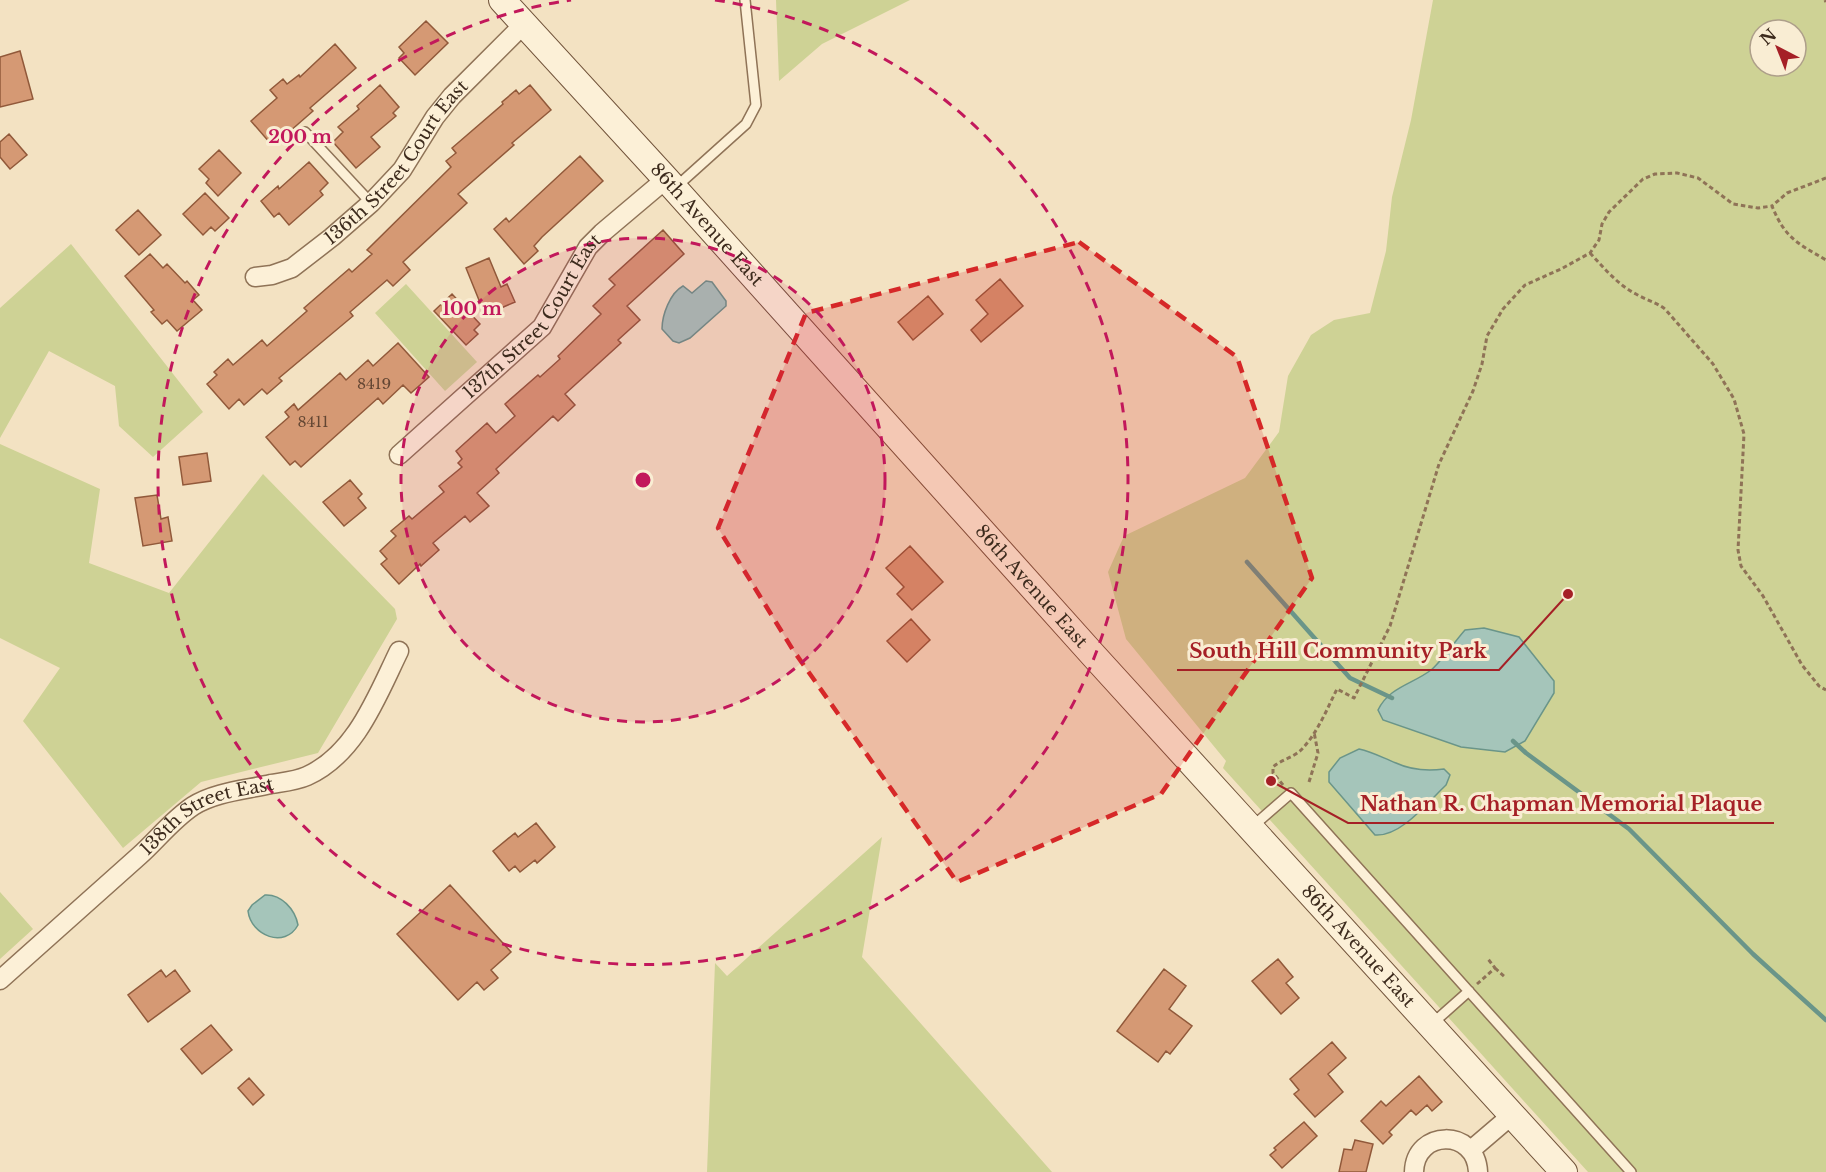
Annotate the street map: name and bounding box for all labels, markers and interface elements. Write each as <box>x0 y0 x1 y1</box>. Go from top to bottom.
north arrow <box>1748 18 1808 78</box>
text: N <box>1756 24 1780 49</box>
street label: 136th Street Court East <box>320 75 473 250</box>
text: 200 m <box>268 126 332 148</box>
street label: 86th Avenue East <box>646 158 768 291</box>
street label: 137th Street Court East <box>458 229 606 403</box>
text: 100 m <box>442 298 502 320</box>
house number: 8419 <box>357 374 391 393</box>
house number: 8411 <box>297 412 329 431</box>
centre of rings <box>633 470 653 490</box>
street label: 86th Avenue East <box>971 520 1093 653</box>
callout: South Hill Community Park <box>1177 632 1499 670</box>
text: South Hill Community Park <box>1189 639 1487 663</box>
street label: 138th Street East <box>136 773 276 860</box>
callout: Nathan R. Chapman Memorial Plaque <box>1348 785 1774 823</box>
text: Nathan R. Chapman Memorial Plaque <box>1360 792 1762 816</box>
street label: 86th Avenue East <box>1297 880 1420 1012</box>

